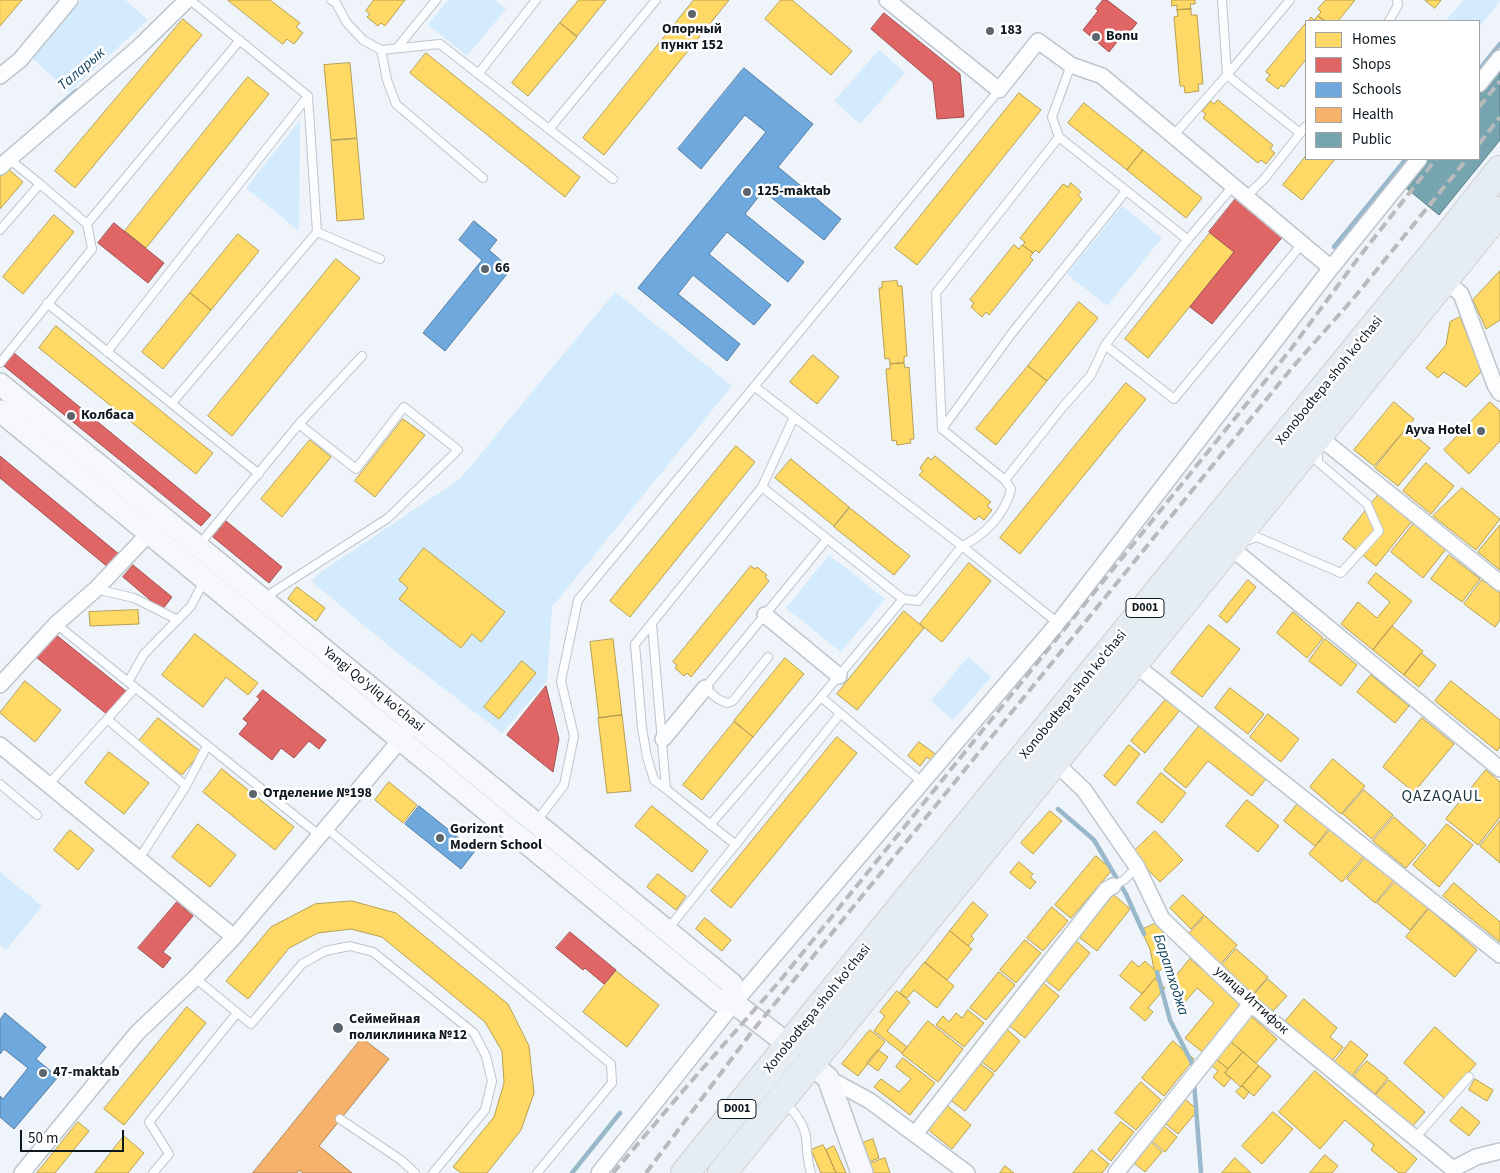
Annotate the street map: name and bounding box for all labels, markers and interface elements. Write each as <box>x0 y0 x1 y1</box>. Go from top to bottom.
marker: Опорный пункт 152 <box>686 8 698 20</box>
legend <box>1305 20 1480 160</box>
place label: Опорный пункт 152 <box>661 22 723 54</box>
place label: 183 <box>1000 23 1022 39</box>
marker: 183 <box>984 25 996 37</box>
place label: Bonu <box>1106 29 1138 45</box>
text: Homes <box>1352 29 1396 50</box>
marker: Bonu <box>1090 31 1102 43</box>
water label: Таларык <box>55 45 109 95</box>
text: Shops <box>1352 54 1391 75</box>
text: Schools <box>1352 79 1401 100</box>
text: Health <box>1352 104 1394 125</box>
text: Public <box>1352 129 1391 150</box>
place label: 125-maktab <box>757 184 831 200</box>
marker: 125-maktab <box>741 186 753 198</box>
place label: 66 <box>495 261 510 277</box>
marker: 66 <box>479 263 491 275</box>
street label: Xonobodtepa shoh ko'chasi <box>1273 313 1387 449</box>
place label: Колбаса <box>81 408 134 424</box>
marker: Колбаса <box>65 410 77 422</box>
place label: Ayva Hotel <box>1405 423 1471 439</box>
marker: Ayva Hotel <box>1475 425 1487 437</box>
road number: D001 <box>1126 598 1164 618</box>
street label: Xonobodtepa shoh ko'chasi <box>1017 627 1131 763</box>
street label: Yangi Qo'yliq ko'chasi <box>319 644 427 736</box>
place label: Отделение №198 <box>263 786 372 802</box>
district label: QAZAQAUL <box>1400 787 1484 807</box>
marker: Отделение №198 <box>247 788 259 800</box>
place label: Gorizont Modern School <box>450 822 542 854</box>
marker: Gorizont Modern School <box>434 832 446 844</box>
water label: Баратходжа <box>1148 932 1192 1018</box>
street label: Xonobodtepa shoh ko'chasi <box>761 941 875 1077</box>
street label: улица Иттифок <box>1210 963 1292 1039</box>
place label: Сеймейная поликлиника №12 <box>349 1012 467 1044</box>
marker: Сеймейная поликлиника №12 <box>331 1021 345 1035</box>
place label: 47-maktab <box>53 1065 119 1081</box>
marker: 47-maktab <box>37 1067 49 1079</box>
road number: D001 <box>718 1100 756 1118</box>
scale bar <box>22 1120 126 1152</box>
text: 50 m <box>28 1128 58 1149</box>

